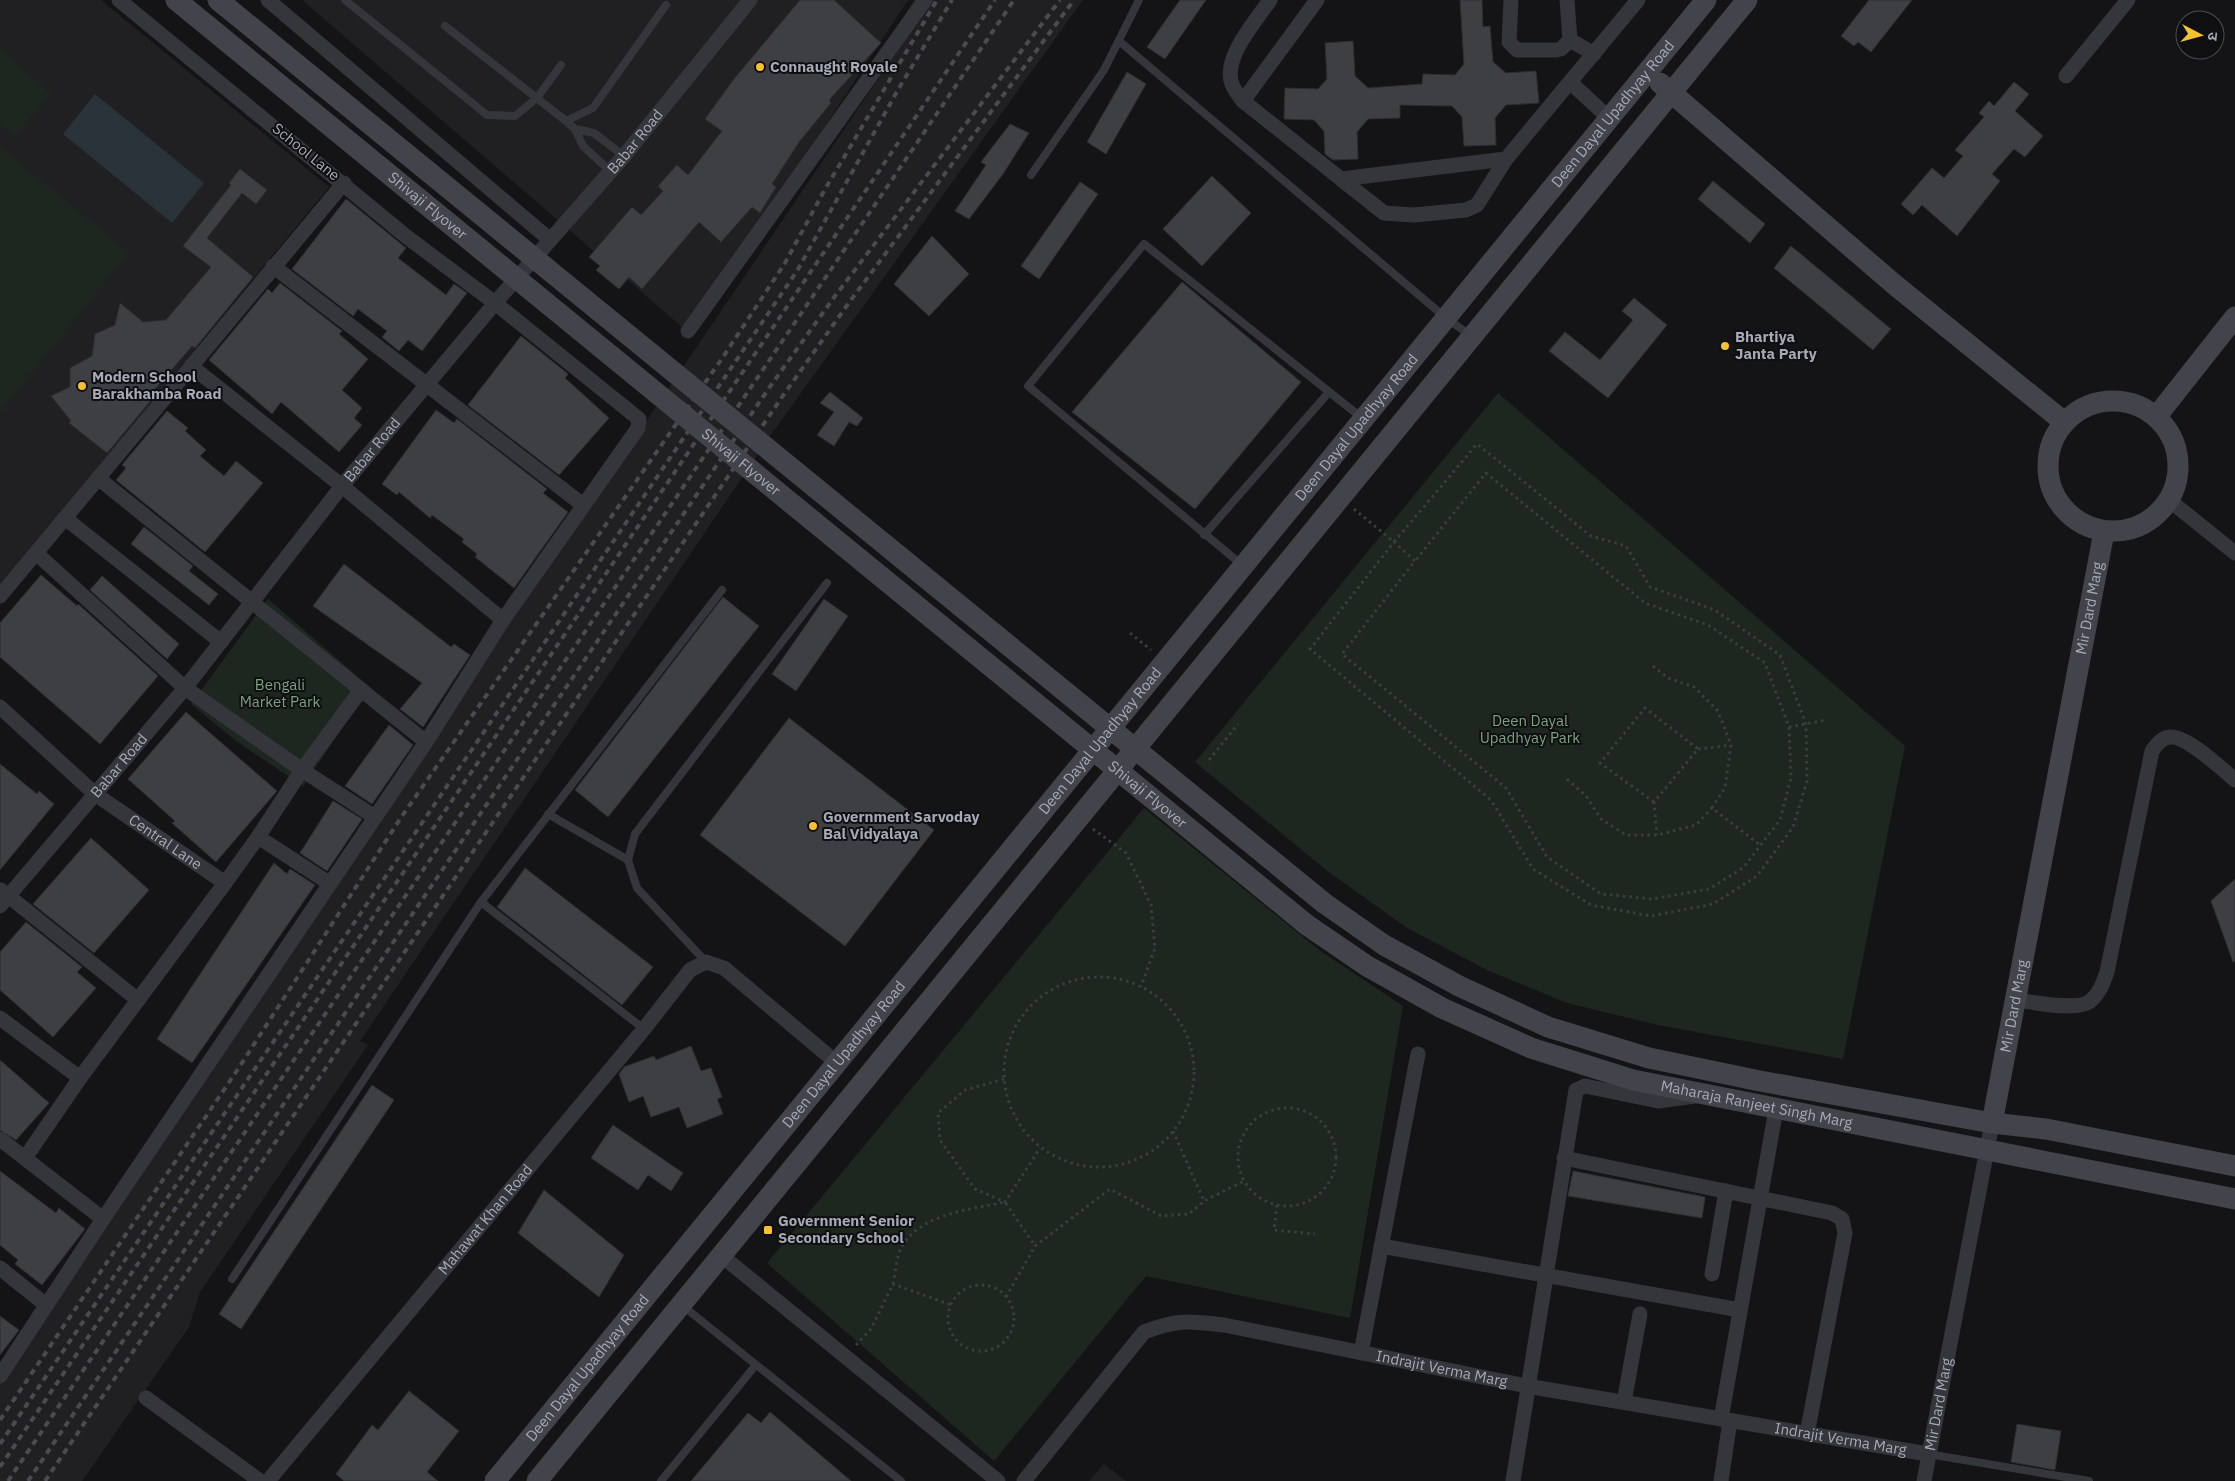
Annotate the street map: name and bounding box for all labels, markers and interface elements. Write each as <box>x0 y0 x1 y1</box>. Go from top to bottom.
north arrow <box>2175 10 2225 60</box>
text: उ <box>2203 31 2222 42</box>
street label: Deen Dayal Upadhyay Road <box>1547 36 1678 191</box>
place label: Connaught Royale <box>770 57 898 76</box>
marker: Connaught Royale <box>754 61 766 73</box>
street label: Babar Road <box>603 105 667 178</box>
street label: School Lane <box>269 119 344 185</box>
street label: Shivaji Flyover <box>385 167 472 244</box>
place label: Bhartiya Janta Party <box>1735 327 1817 363</box>
marker: Bhartiya Janta Party <box>1719 340 1731 352</box>
street label: Deen Dayal Upadhyay Road <box>1290 350 1422 504</box>
place label: Modern School Barakhamba Road <box>92 367 222 403</box>
marker: Modern School Barakhamba Road <box>76 380 88 392</box>
street label: Babar Road <box>340 413 404 485</box>
street label: Shivaji Flyover <box>698 424 785 500</box>
street label: Mir Dard Marg <box>2071 560 2107 656</box>
street label: Deen Dayal Upadhyay Road <box>1034 663 1165 818</box>
park label: Bengali Market Park <box>240 675 320 711</box>
park label: Deen Dayal Upadhyay Park <box>1480 711 1580 747</box>
street label: Babar Road <box>86 729 151 801</box>
street label: Shivaji Flyover <box>1104 756 1191 832</box>
place label: Government Sarvoday Bal Vidyalaya <box>823 807 980 843</box>
street label: Central Lane <box>125 810 206 873</box>
marker: Government Sarvoday Bal Vidyalaya <box>807 820 819 832</box>
street label: Mir Dard Marg <box>1996 958 2032 1054</box>
street label: Deen Dayal Upadhyay Road <box>778 977 909 1132</box>
street label: Maharaja Ranjeet Singh Marg <box>1659 1076 1854 1132</box>
street label: Mahawat Khan Road <box>434 1160 536 1278</box>
place label: Government Senior Secondary School <box>778 1211 914 1247</box>
marker: Government Senior Secondary School <box>762 1224 774 1236</box>
street label: Deen Dayal Upadhyay Road <box>521 1290 653 1445</box>
street label: Indrajit Verma Marg <box>1375 1346 1509 1391</box>
street label: Mir Dard Marg <box>1920 1356 1956 1452</box>
street label: Indrajit Verma Marg <box>1773 1418 1908 1459</box>

